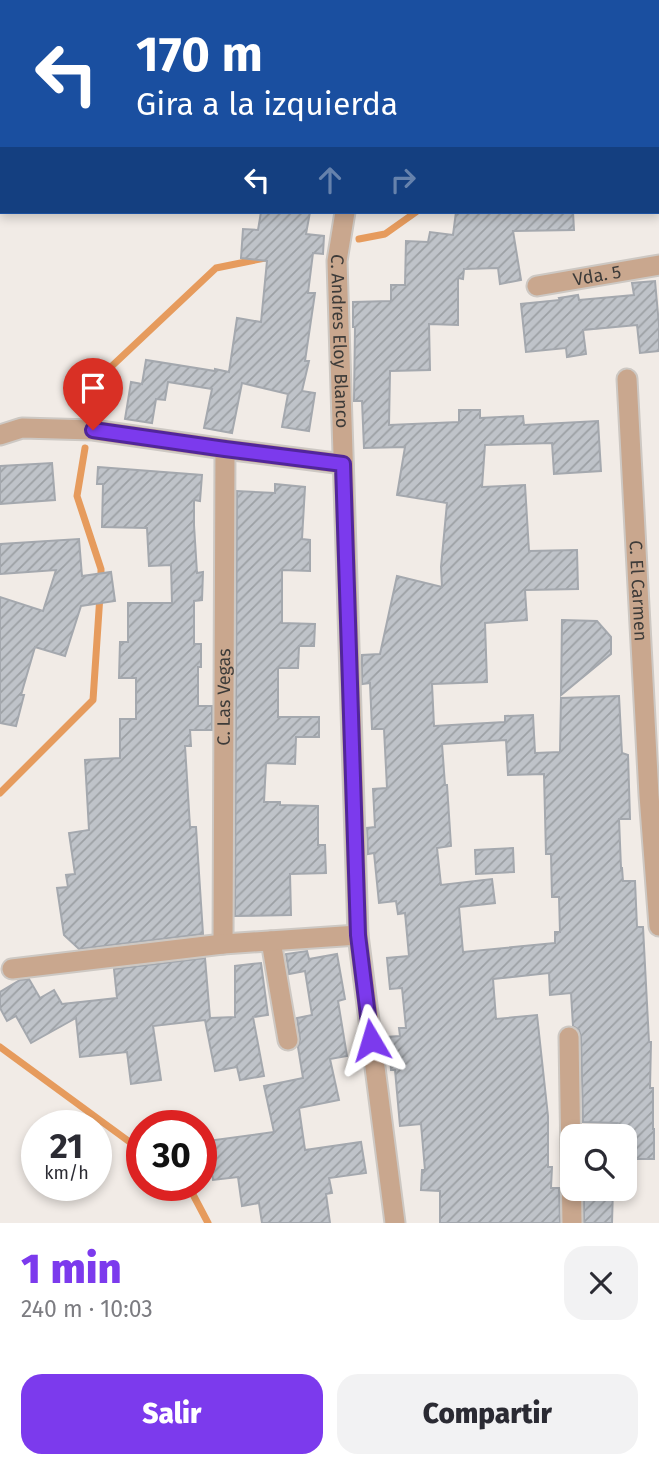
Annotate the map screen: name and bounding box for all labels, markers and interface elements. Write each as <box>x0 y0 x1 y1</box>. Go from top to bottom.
text: 170 m <box>136 25 263 84</box>
icon: left <box>21 28 112 119</box>
text: Gira a la izquierda <box>136 85 398 123</box>
icon: left <box>238 161 276 199</box>
icon: ahead <box>311 161 349 199</box>
icon: right <box>384 161 422 199</box>
street label: C. Andres Eloy Blanco <box>326 252 353 429</box>
street label: Vda. 5 <box>571 261 623 291</box>
pin <box>63 358 123 430</box>
icon: arrive <box>74 369 112 407</box>
street label: C. El Carmen <box>625 540 652 642</box>
street label: C. Las Vegas <box>213 648 235 746</box>
position arrow <box>334 1003 408 1077</box>
speed limit sign: 30 <box>126 1110 217 1201</box>
map controls <box>560 1124 637 1201</box>
button: search <box>560 1124 637 1201</box>
text: 21 <box>50 1125 83 1167</box>
text: km/h <box>44 1162 89 1184</box>
text: 1 min <box>21 1244 122 1294</box>
button: close <box>564 1246 638 1320</box>
text: 240 m · 10:03 <box>21 1295 153 1323</box>
button: Salir <box>21 1374 323 1454</box>
button: Compartir <box>337 1374 638 1454</box>

